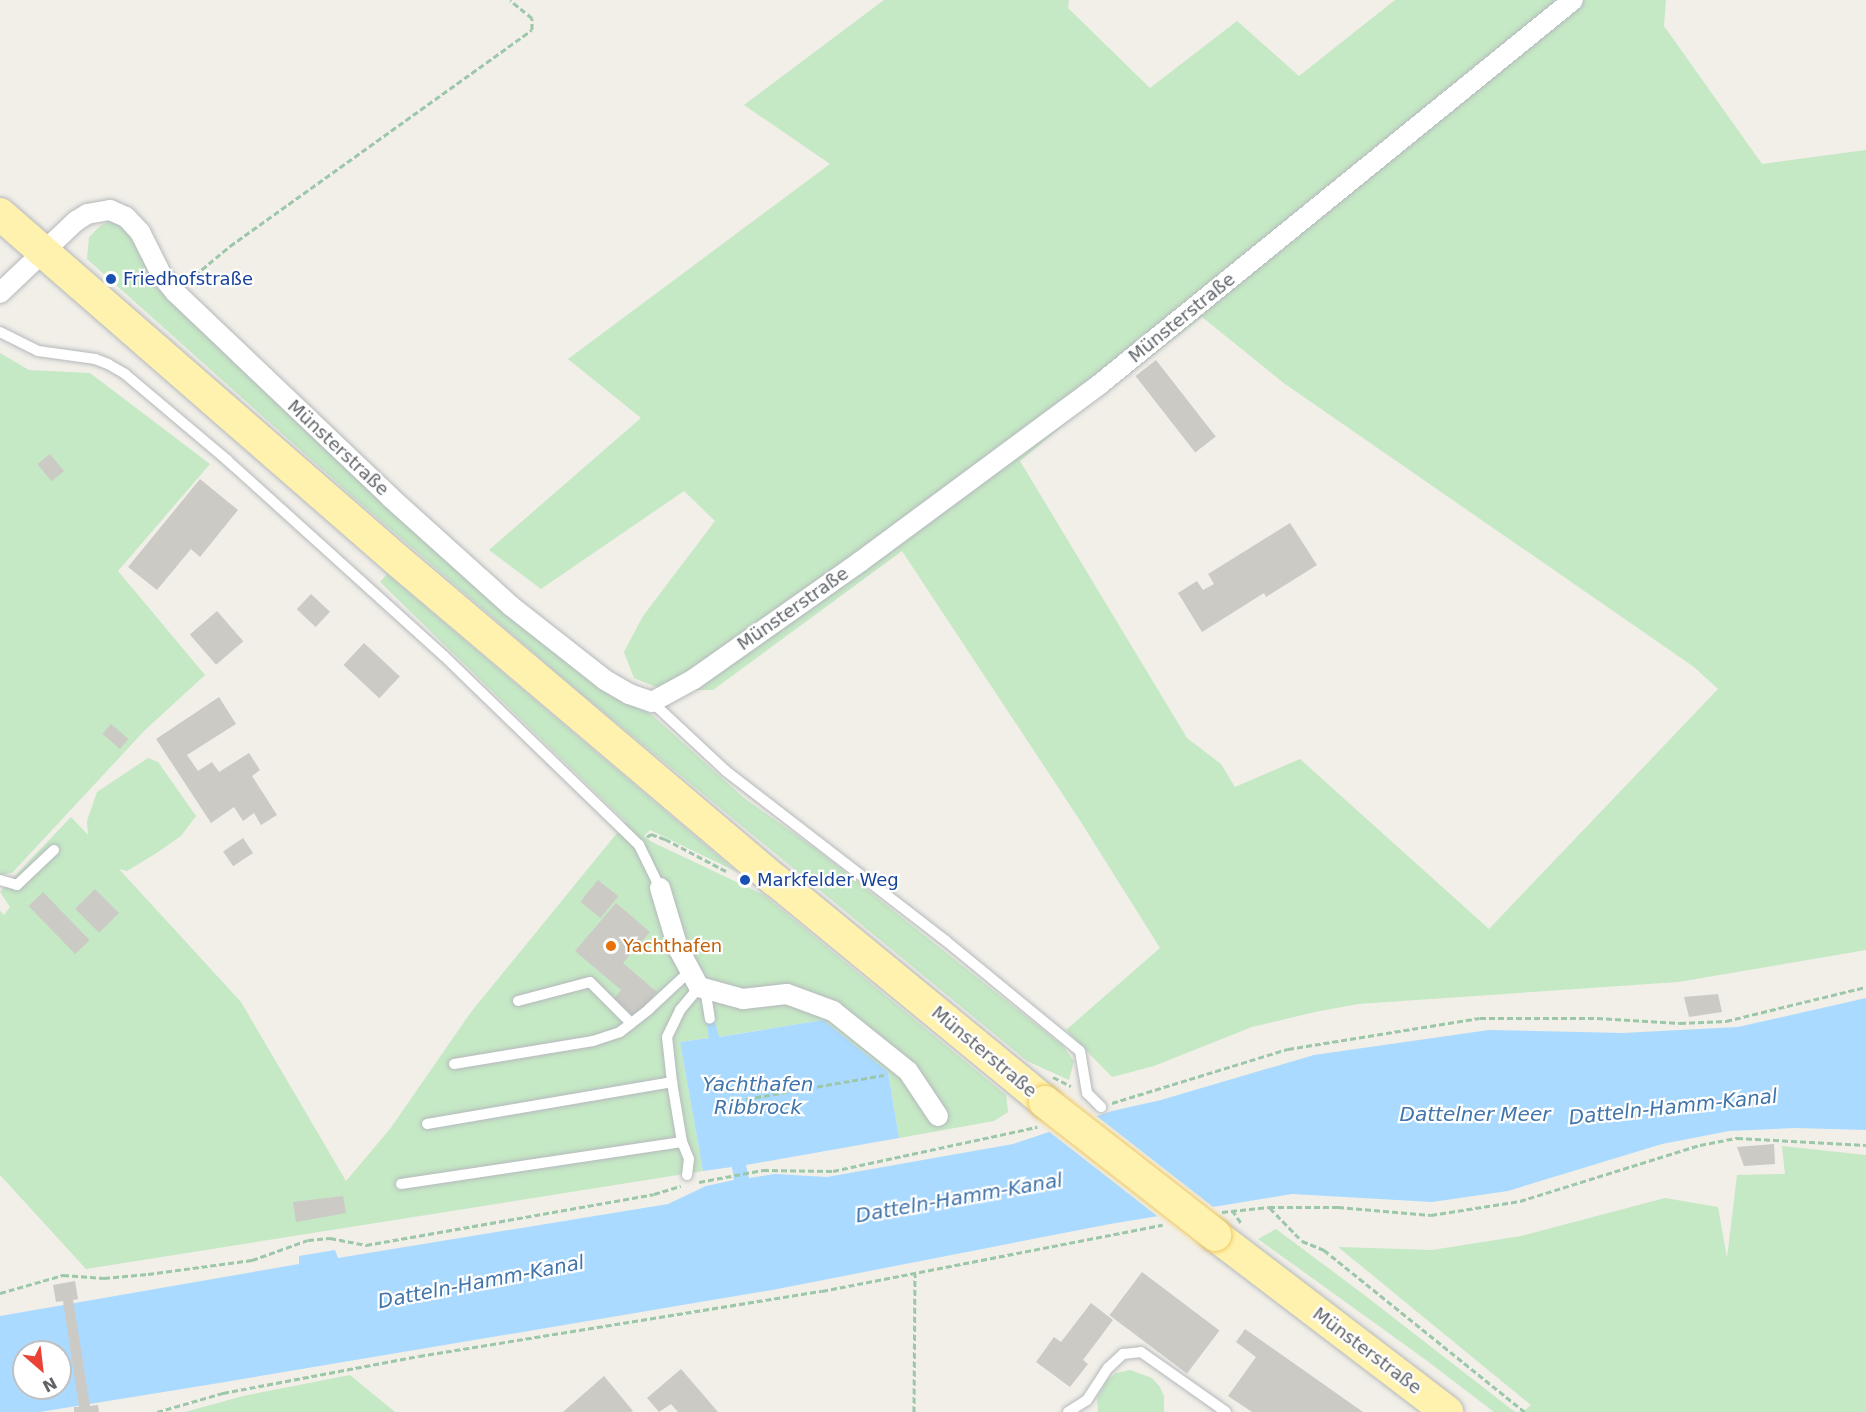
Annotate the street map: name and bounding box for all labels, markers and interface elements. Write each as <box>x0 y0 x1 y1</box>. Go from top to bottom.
place label: Friedhofstraße <box>123 268 253 290</box>
street label: Münsterstraße <box>1124 269 1240 367</box>
marker: Friedhofstraße <box>104 272 118 286</box>
street label: Münsterstraße <box>283 396 393 500</box>
street label: Münsterstraße <box>733 563 853 655</box>
place label: Markfelder Weg <box>757 869 899 891</box>
marker: Markfelder Weg <box>738 873 752 887</box>
place label: Yachthafen <box>623 935 722 957</box>
marker: Yachthafen <box>604 939 618 953</box>
street label: Münsterstraße <box>927 1002 1041 1102</box>
water label: Yachthafen Ribbrock <box>702 1073 814 1120</box>
water label: Datteln-Hamm-Kanal <box>1567 1084 1779 1130</box>
water label: Dattelner Meer <box>1400 1102 1550 1126</box>
water label: Datteln-Hamm-Kanal <box>854 1168 1064 1228</box>
water label: Datteln-Hamm-Kanal <box>376 1250 586 1314</box>
street label: Münsterstraße <box>1308 1303 1426 1399</box>
north arrow <box>12 1340 72 1400</box>
text: N <box>39 1373 60 1396</box>

